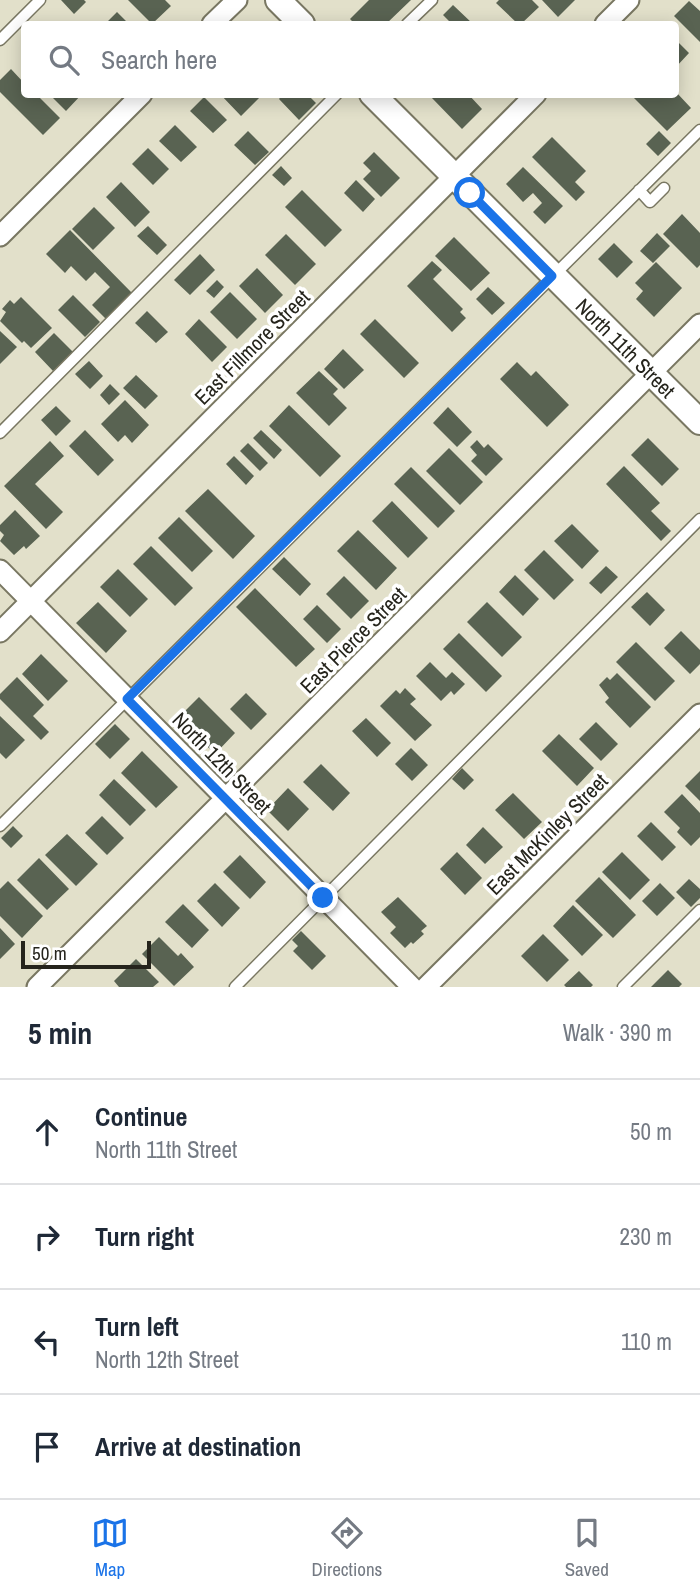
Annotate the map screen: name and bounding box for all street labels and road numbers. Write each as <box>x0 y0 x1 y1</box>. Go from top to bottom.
street label: East Fillmore Street <box>188 283 316 411</box>
street label: North 11th Street <box>570 292 682 404</box>
street label: East Pierce Street <box>293 580 413 700</box>
street label: North 12th Street <box>166 706 278 820</box>
street label: East McKinley Street <box>480 767 614 901</box>

